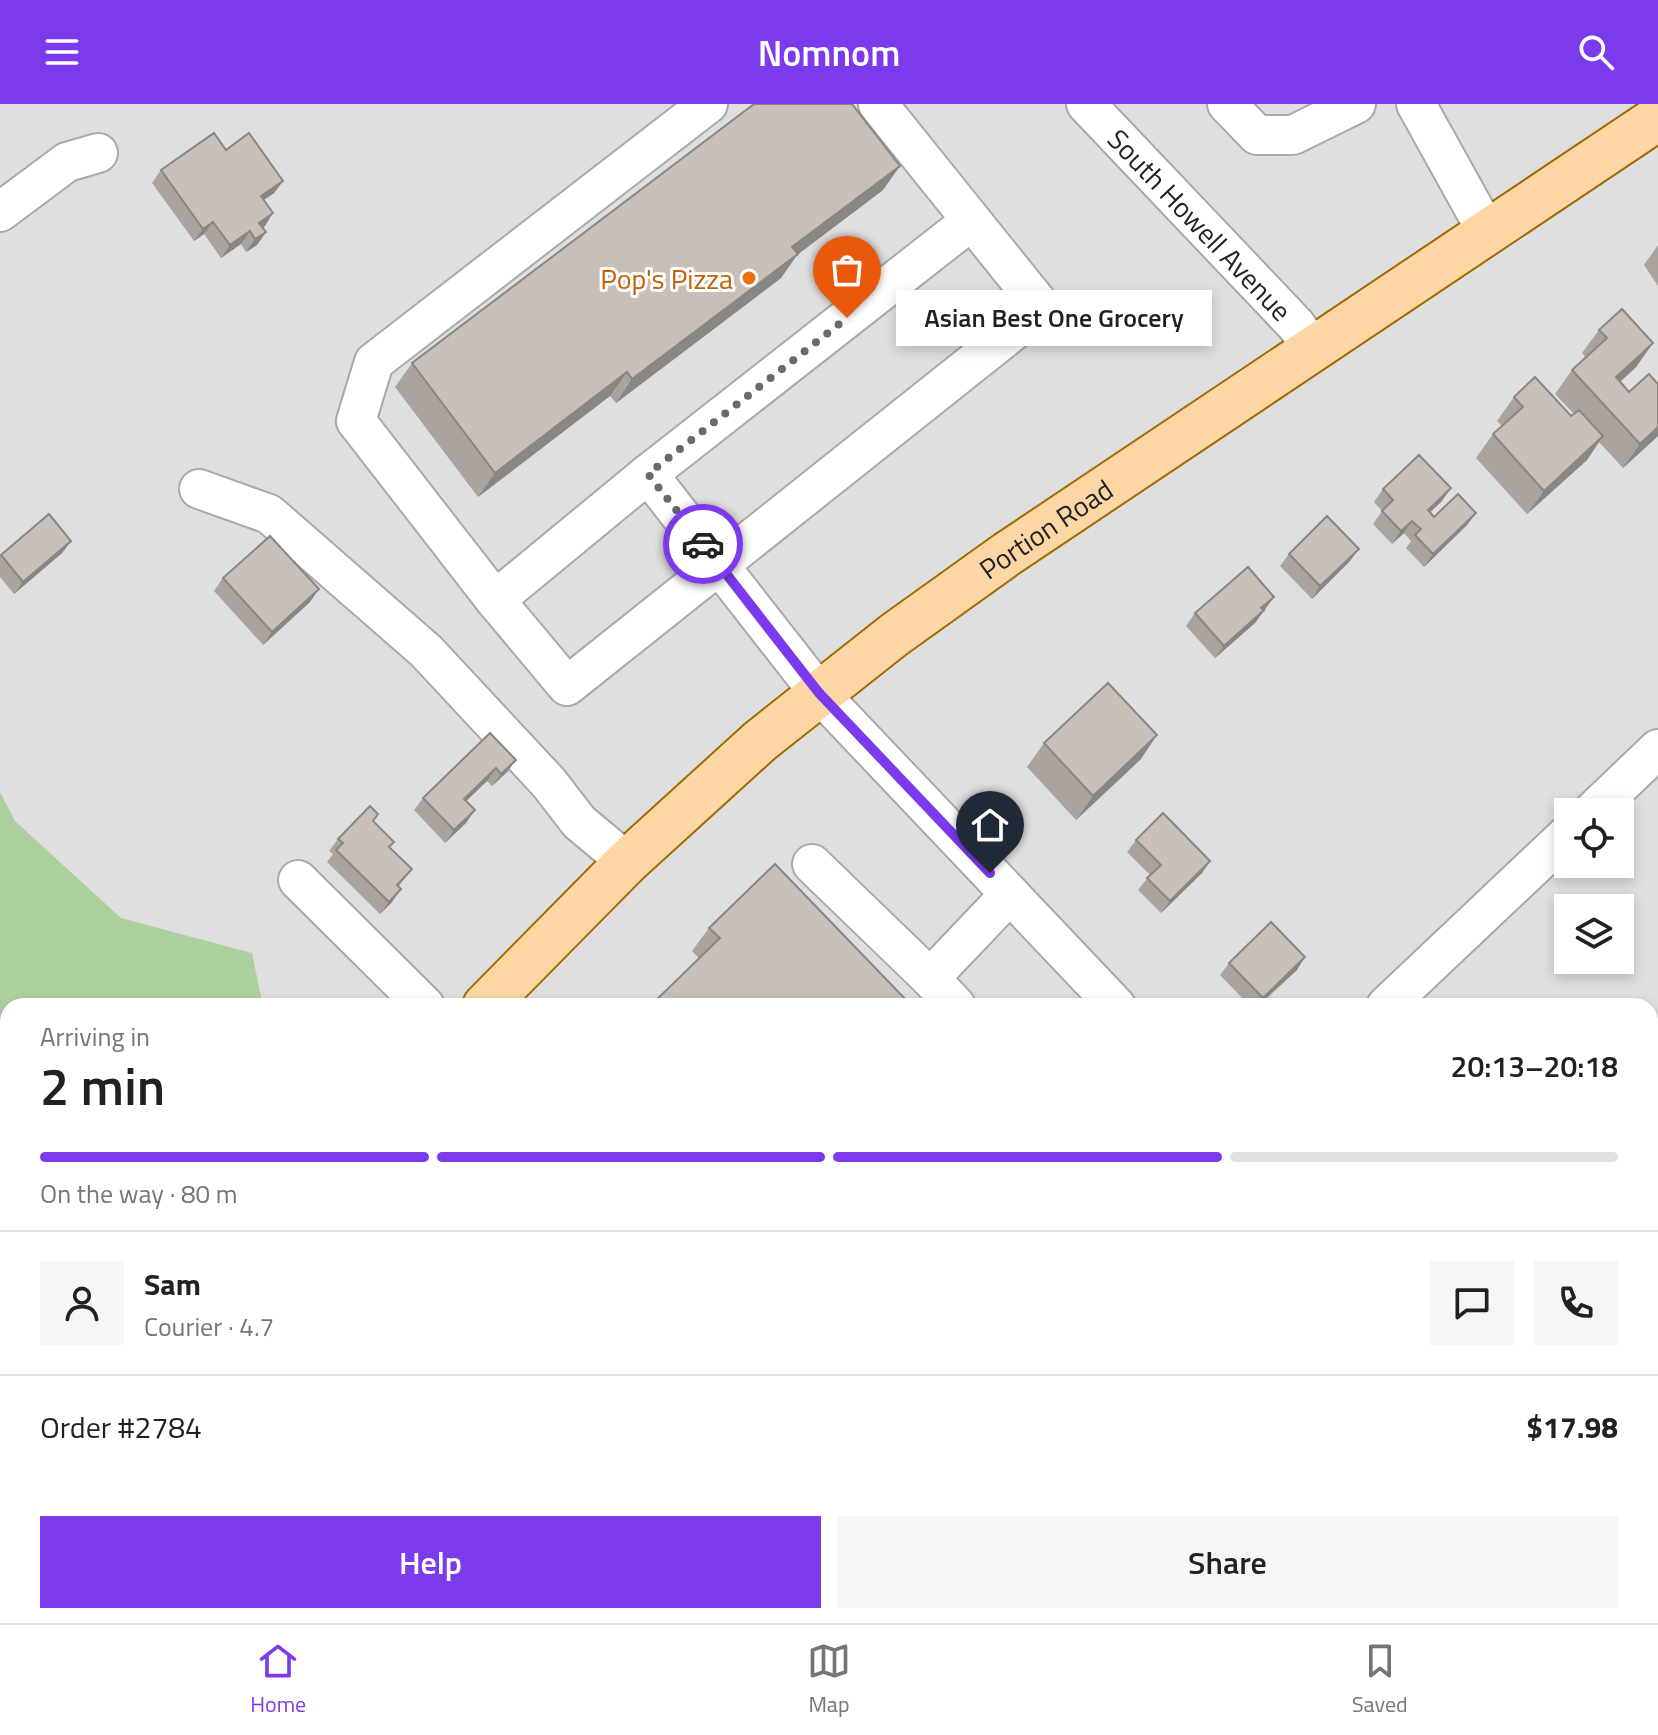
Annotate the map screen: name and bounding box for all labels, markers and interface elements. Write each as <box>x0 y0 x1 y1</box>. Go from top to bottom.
text: Nomnom <box>758 25 900 80</box>
icon: menu <box>40 30 84 74</box>
icon: search <box>1574 30 1618 74</box>
street label: South Howell Avenue <box>1098 118 1303 330</box>
pin <box>813 236 881 318</box>
icon: bag <box>825 248 869 292</box>
place label: Pop's Pizza <box>600 257 733 300</box>
marker: Pop's Pizza <box>740 269 758 287</box>
callout: Asian Best One Grocery <box>895 290 1211 346</box>
text: Asian Best One Grocery <box>924 298 1184 337</box>
street label: Portion Road <box>969 468 1121 589</box>
courier <box>663 504 743 584</box>
icon: car <box>681 522 725 566</box>
pin <box>956 791 1024 873</box>
map controls <box>1554 798 1634 974</box>
button: locate <box>1554 798 1634 878</box>
icon: home <box>968 803 1012 847</box>
button: layers <box>1554 894 1634 974</box>
text: Arriving in <box>40 1017 150 1056</box>
text: 20:13–20:18 <box>1451 1043 1618 1089</box>
text: 2 min <box>40 1046 165 1125</box>
text: On the way · 80 m <box>40 1174 238 1213</box>
button: person <box>40 1261 124 1345</box>
text: Sam <box>144 1261 201 1307</box>
button: chat <box>1430 1261 1514 1345</box>
button: phone <box>1534 1261 1618 1345</box>
text: Courier · 4.7 <box>144 1307 274 1346</box>
text: Order #2784 <box>40 1404 202 1450</box>
text: $17.98 <box>1526 1404 1618 1450</box>
button: Help <box>40 1516 821 1608</box>
button: Share <box>837 1516 1618 1608</box>
tab: Home <box>250 1639 306 1721</box>
tab: Map <box>807 1639 851 1721</box>
tab: Saved <box>1352 1639 1408 1721</box>

